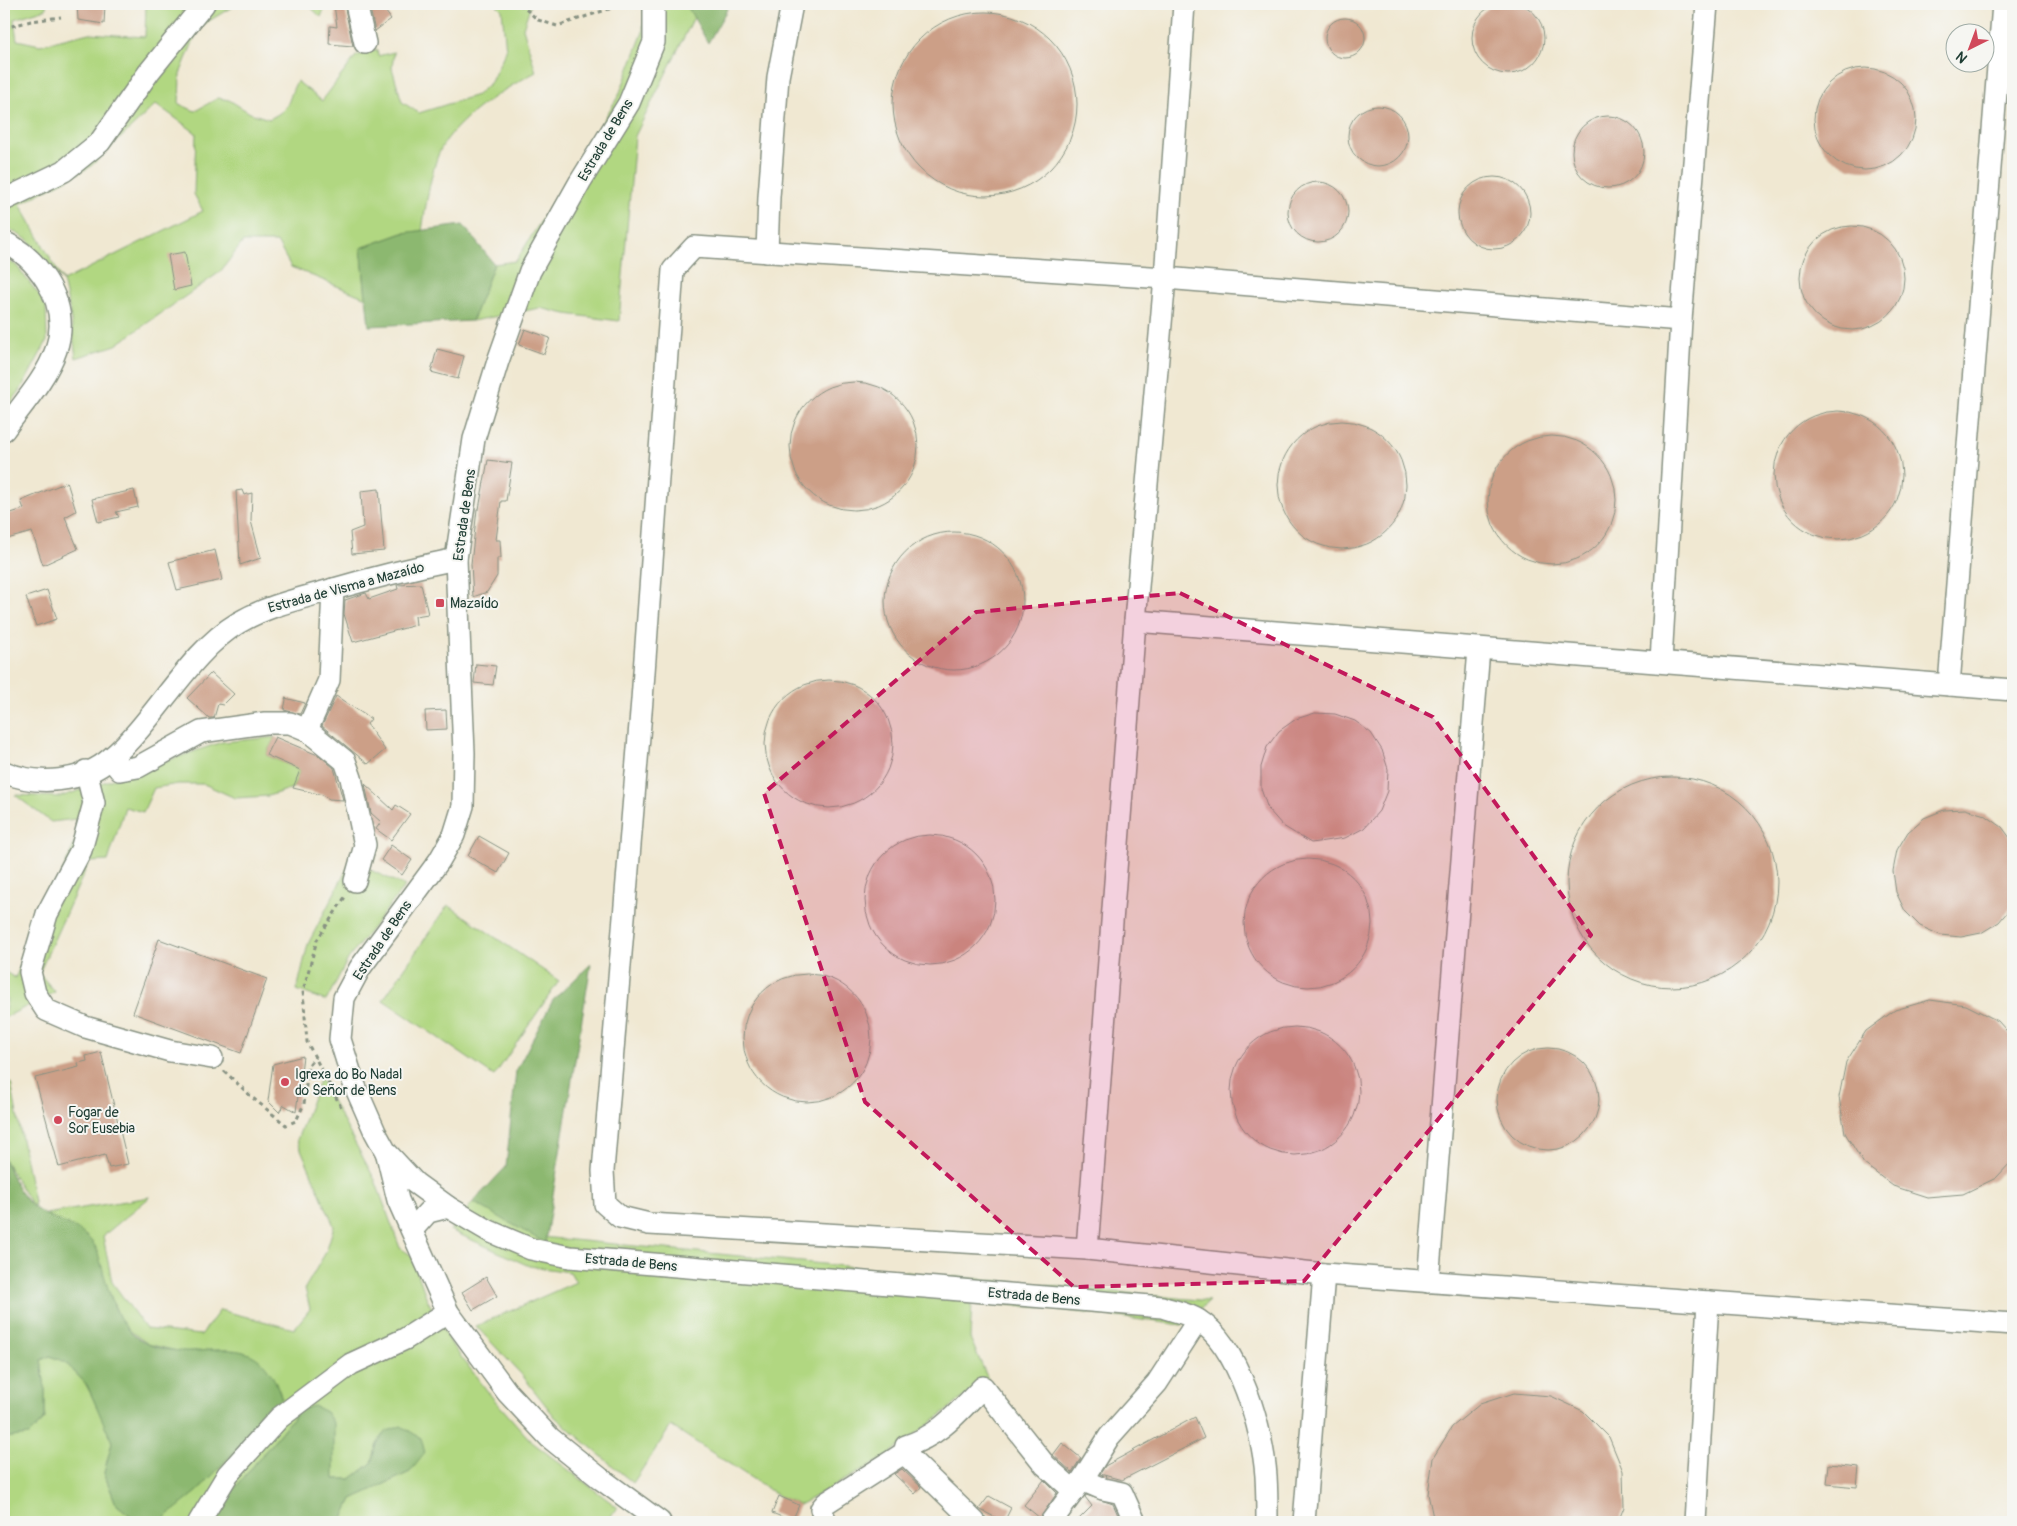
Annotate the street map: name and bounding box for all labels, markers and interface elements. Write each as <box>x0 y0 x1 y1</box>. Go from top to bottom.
north arrow <box>1944 22 1994 72</box>
text: N <box>1952 48 1971 67</box>
street label: Estrada de Bens <box>574 96 637 184</box>
street label: Estrada de Bens <box>450 467 479 562</box>
street label: Estrada de Visma a Mazaído <box>266 558 427 617</box>
place label: Mazaído <box>450 595 499 612</box>
marker: Mazaído <box>434 597 446 609</box>
street label: Estrada de Bens <box>350 897 416 983</box>
place label: Igrexa do Bo Nadal do Señor de Bens <box>295 1066 402 1099</box>
marker: Igrexa do Bo Nadal do Señor de Bens <box>279 1076 291 1088</box>
place label: Fogar de Sor Eusebia <box>68 1104 135 1137</box>
marker: Fogar de Sor Eusebia <box>52 1114 64 1126</box>
street label: Estrada de Bens <box>584 1250 679 1275</box>
street label: Estrada de Bens <box>987 1284 1082 1309</box>

